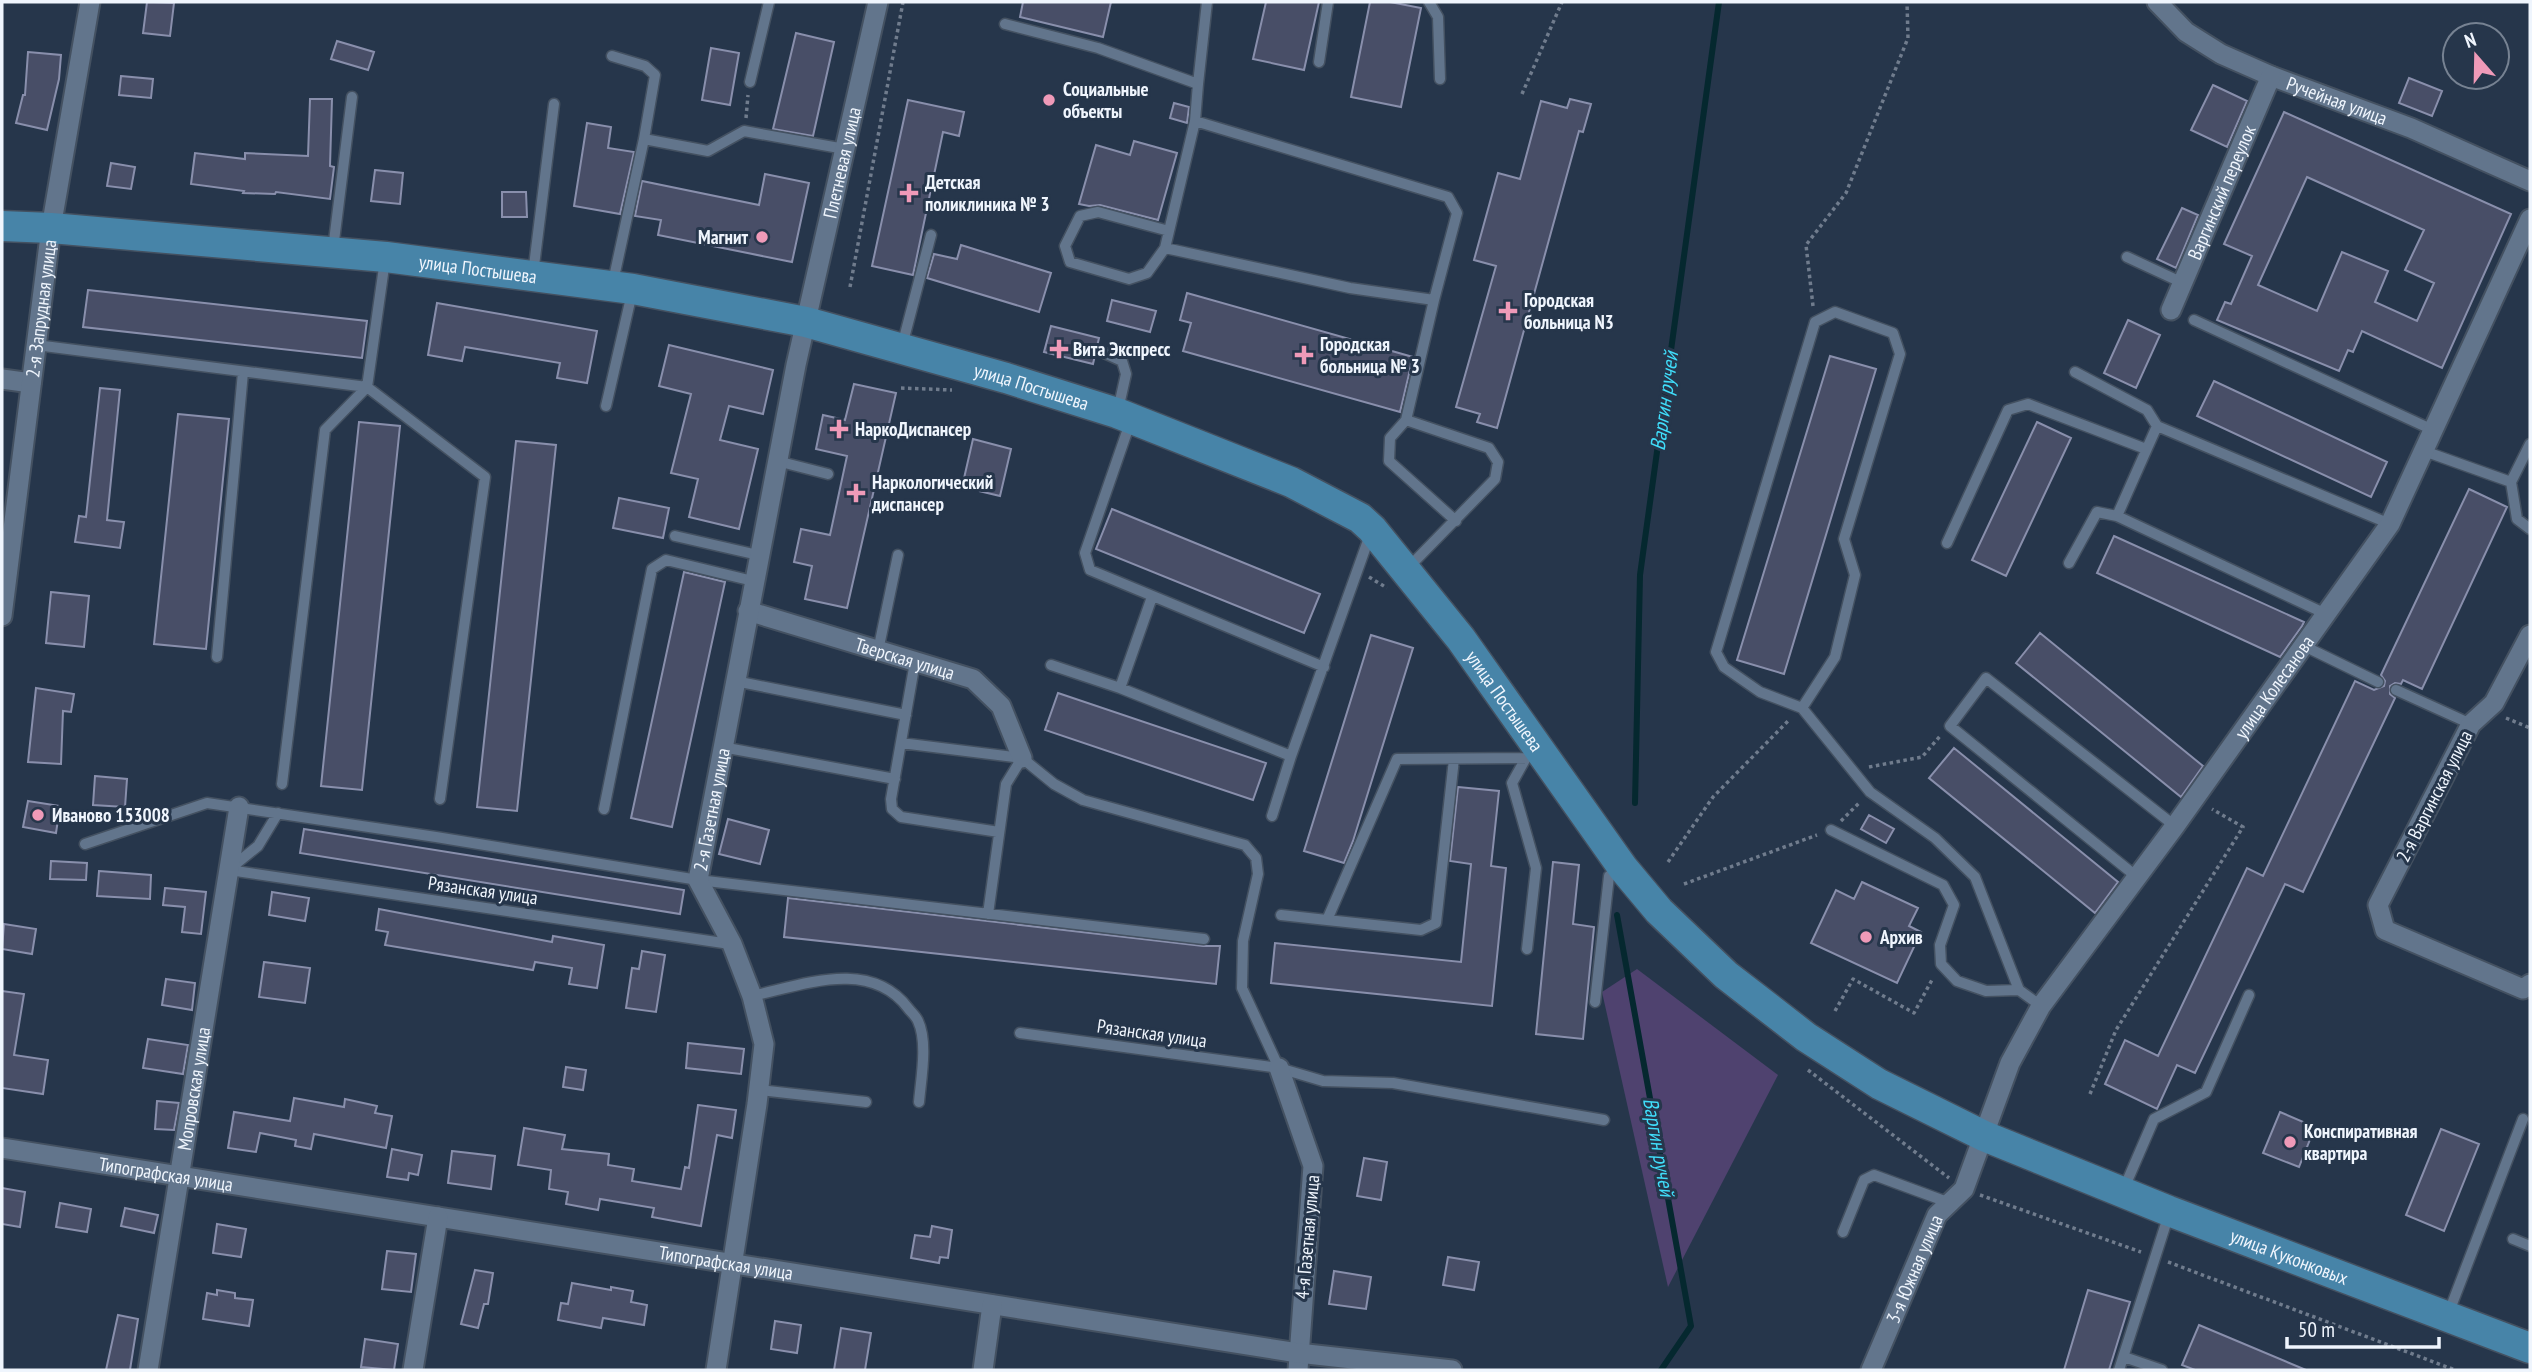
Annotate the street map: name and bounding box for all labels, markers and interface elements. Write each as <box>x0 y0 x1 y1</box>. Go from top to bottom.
north arrow <box>2441 21 2511 91</box>
text: N <box>2461 27 2479 53</box>
street label: Ручейная улица <box>2283 71 2391 130</box>
place label: Социальные объекты <box>1063 77 1149 123</box>
marker: Социальные объекты <box>1041 92 1057 108</box>
street label: Плетневая улица <box>818 105 866 220</box>
street label: Варгинский переулок <box>2182 121 2261 263</box>
place label: Детская поликлиника № 3 <box>925 170 1050 216</box>
marker: Детская поликлиника № 3 <box>899 183 919 203</box>
place label: Магнит <box>698 225 748 249</box>
marker: Магнит <box>754 229 770 245</box>
street label: 2-я Запрудная улица <box>20 238 61 379</box>
street label: улица Постышева <box>418 249 538 288</box>
place label: Городская больница N3 <box>1524 288 1614 334</box>
marker: Городская больница N3 <box>1498 301 1518 321</box>
place label: Городская больница № 3 <box>1320 332 1420 378</box>
place label: Вита Экспресс <box>1073 337 1171 361</box>
marker: Вита Экспресс <box>1051 341 1067 357</box>
marker: Городская больница № 3 <box>1294 345 1314 365</box>
water label: Варгин ручей <box>1644 348 1685 452</box>
street label: улица Постышева <box>972 358 1092 415</box>
place label: НаркоДиспансер <box>855 417 972 441</box>
marker: НаркоДиспансер <box>829 419 849 439</box>
place label: Наркологический диспансер <box>871 470 993 516</box>
marker: Наркологический диспансер <box>846 483 866 503</box>
street label: улица Колесанова <box>2229 631 2319 743</box>
street label: Тверская улица <box>852 632 958 685</box>
street label: улица Постышева <box>1461 645 1549 756</box>
street label: 2-я Варгинская улица <box>2391 726 2477 866</box>
street label: 2-я Газетная улица <box>688 746 735 873</box>
place label: Иваново 153008 <box>52 803 170 827</box>
marker: Иваново 153008 <box>30 807 46 823</box>
street label: Рязанская улица <box>427 870 539 910</box>
place label: Архив <box>1879 925 1923 949</box>
marker: Архив <box>1858 929 1874 945</box>
street label: Рязанская улица <box>1096 1013 1208 1053</box>
street label: Мопровская улица <box>172 1025 215 1152</box>
water label: Варгин ручей <box>1637 1096 1681 1200</box>
place label: Конспиративная квартира <box>2304 1119 2418 1165</box>
marker: Конспиративная квартира <box>2282 1134 2298 1150</box>
street label: Типографская улица <box>97 1151 235 1196</box>
street label: 4-я Газетная улица <box>1290 1174 1324 1300</box>
street label: 3-я Южная улица <box>1880 1211 1948 1327</box>
street label: улица Куконковых <box>2227 1223 2352 1290</box>
street label: Типографская улица <box>657 1240 795 1285</box>
scale bar <box>2287 1306 2439 1350</box>
text: 50 m <box>2298 1316 2335 1343</box>

